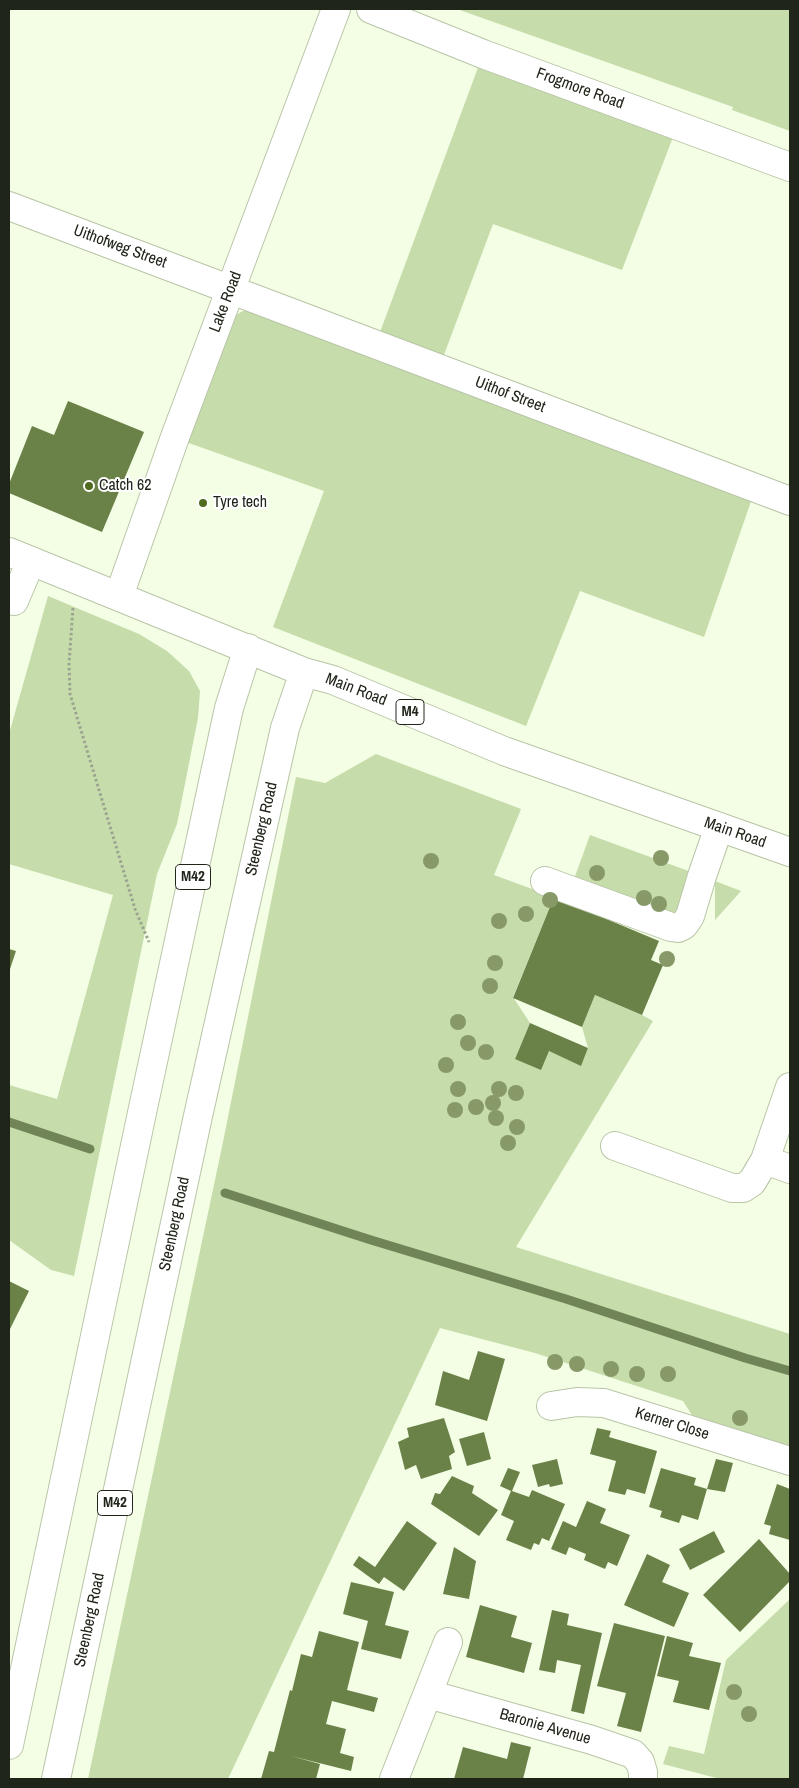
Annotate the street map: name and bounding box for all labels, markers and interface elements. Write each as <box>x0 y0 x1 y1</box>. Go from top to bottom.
street label: Frogmore Road <box>534 64 626 114</box>
street label: Uithofweg Street <box>71 221 169 273</box>
street label: Lake Road <box>206 269 246 335</box>
street label: Uithof Street <box>472 373 548 417</box>
place label: Catch 62 <box>99 476 152 496</box>
marker: Catch 62 <box>83 480 95 492</box>
place label: Tyre tech <box>213 493 267 513</box>
marker: Tyre tech <box>197 497 209 509</box>
street label: Main Road <box>323 670 389 710</box>
road number: M4 <box>396 700 424 724</box>
street label: Steenberg Road <box>242 780 282 878</box>
street label: Main Road <box>702 813 768 853</box>
road number: M42 <box>176 864 210 890</box>
street label: Steenberg Road <box>156 1175 194 1273</box>
street label: Kerner Close <box>633 1404 711 1444</box>
road number: M42 <box>98 1490 132 1516</box>
street label: Steenberg Road <box>71 1571 109 1669</box>
street label: Baronie Avenue <box>497 1705 593 1749</box>

